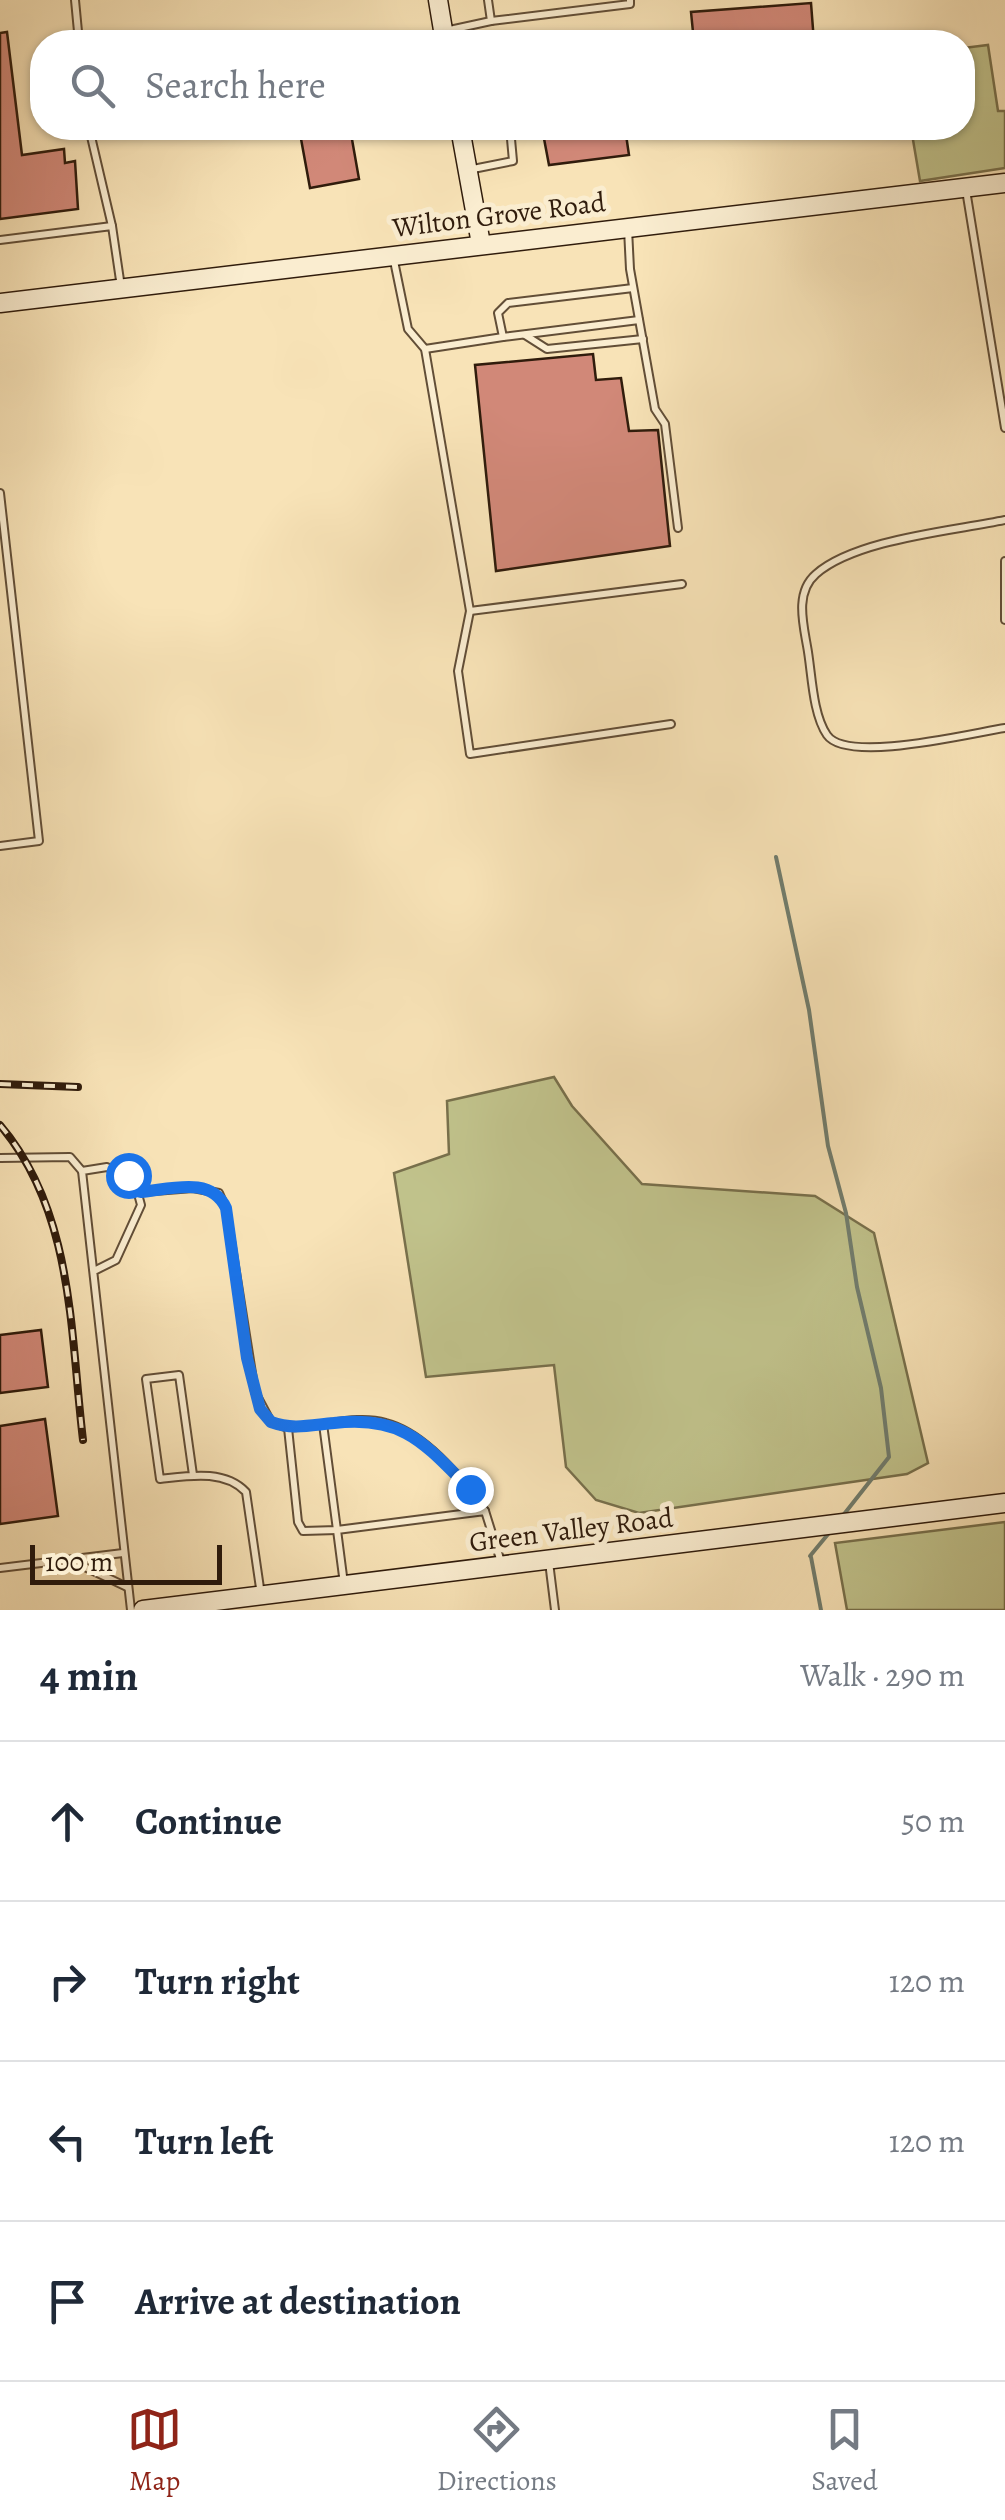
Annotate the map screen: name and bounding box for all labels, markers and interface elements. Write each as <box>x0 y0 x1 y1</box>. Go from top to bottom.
search box <box>30 30 975 140</box>
icon: search <box>65 58 120 113</box>
text: Search here <box>145 59 326 111</box>
street label: Wilton Grove Road <box>389 183 609 247</box>
route start <box>106 1153 152 1199</box>
route end <box>448 1467 494 1513</box>
street label: Green Valley Road <box>467 1499 676 1561</box>
scale bar <box>30 1540 222 1584</box>
text: 100 m <box>45 1543 113 1581</box>
text: 4 min <box>40 1647 138 1704</box>
text: Walk · 290 m <box>800 1653 965 1697</box>
icon: ahead <box>40 1794 95 1849</box>
text: Continue <box>135 1795 282 1847</box>
text: 50 m <box>901 1799 965 1843</box>
icon: right <box>40 1954 95 2009</box>
text: Turn right <box>135 1955 300 2007</box>
text: 120 m <box>889 1959 965 2003</box>
icon: left <box>40 2114 95 2169</box>
text: Turn left <box>135 2115 274 2167</box>
text: 120 m <box>889 2119 965 2163</box>
icon: arrive <box>40 2274 95 2329</box>
text: Arrive at destination <box>135 2275 461 2327</box>
tab: Map <box>127 2402 182 2500</box>
tab: Directions <box>437 2402 557 2500</box>
tab: Saved <box>811 2402 878 2500</box>

